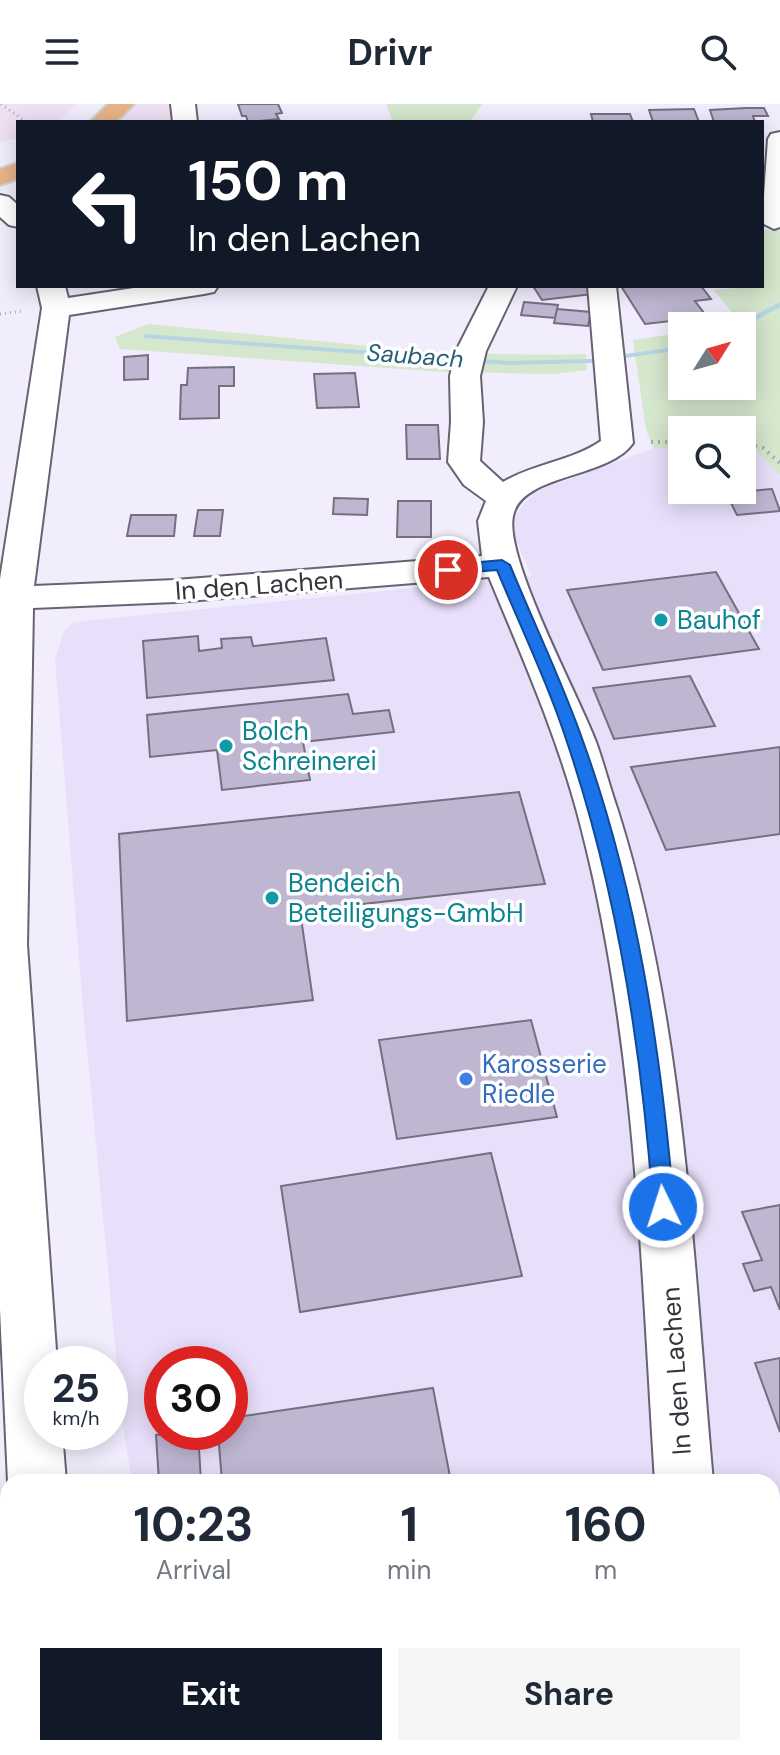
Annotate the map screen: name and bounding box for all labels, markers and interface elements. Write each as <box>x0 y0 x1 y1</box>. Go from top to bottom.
text: Drivr <box>347 29 433 76</box>
icon: menu <box>40 30 84 74</box>
icon: search <box>696 30 740 74</box>
text: 150 m <box>188 144 349 217</box>
icon: left <box>56 152 160 256</box>
text: In den Lachen <box>188 215 421 262</box>
north arrow <box>668 312 756 400</box>
map controls <box>668 312 756 504</box>
water label: Saubach <box>366 337 464 374</box>
button: search <box>668 416 756 504</box>
pin <box>414 536 482 604</box>
icon: arrive <box>426 548 470 592</box>
street label: In den Lachen <box>174 562 344 608</box>
place label: Bauhof <box>677 603 761 637</box>
marker: Bauhof <box>652 611 670 629</box>
place label: Bolch Schreinerei <box>242 714 377 778</box>
marker: Bolch Schreinerei <box>217 737 235 755</box>
place label: Bendeich Beteiligungs-GmbH <box>288 866 524 930</box>
marker: Bendeich Beteiligungs-GmbH <box>263 889 281 907</box>
place label: Karosserie Riedle <box>482 1047 607 1111</box>
marker: Karosserie Riedle <box>457 1070 475 1088</box>
position arrow <box>621 1165 705 1249</box>
street label: In den Lachen <box>653 1286 699 1456</box>
speed limit sign: 30 <box>144 1346 248 1450</box>
text: 25 <box>52 1362 100 1414</box>
text: km/h <box>52 1405 100 1431</box>
text: 10:23 <box>133 1493 254 1556</box>
text: 1 <box>400 1493 418 1556</box>
text: 160 <box>565 1493 647 1556</box>
text: Arrival <box>156 1553 231 1587</box>
text: min <box>387 1553 431 1587</box>
text: m <box>594 1553 617 1587</box>
button: Exit <box>40 1648 382 1740</box>
button: Share <box>398 1648 740 1740</box>

